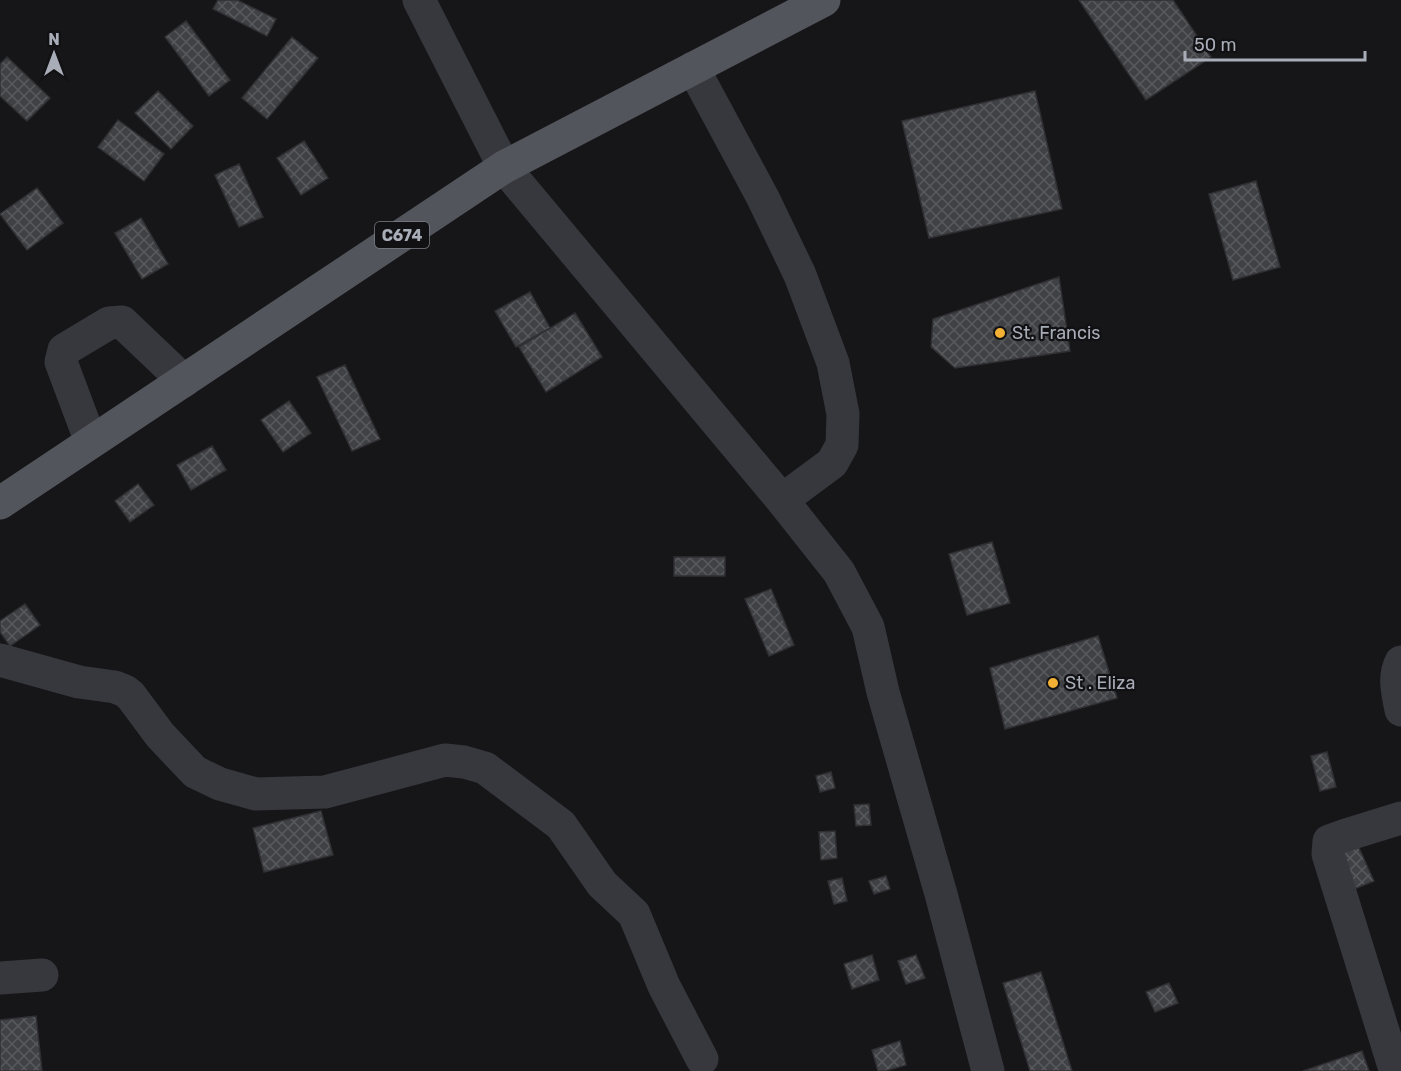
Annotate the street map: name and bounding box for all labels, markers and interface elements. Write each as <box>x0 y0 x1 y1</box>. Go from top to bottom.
north arrow <box>24 24 84 84</box>
scale bar <box>1185 24 1365 62</box>
text: N <box>48 30 60 49</box>
text: 50 m <box>1194 34 1237 56</box>
road number: C674 <box>375 222 429 248</box>
place label: St. Francis <box>1012 322 1100 344</box>
marker: St. Francis <box>993 326 1007 340</box>
place label: St . Eliza <box>1065 672 1135 694</box>
marker: St . Eliza <box>1046 676 1060 690</box>

